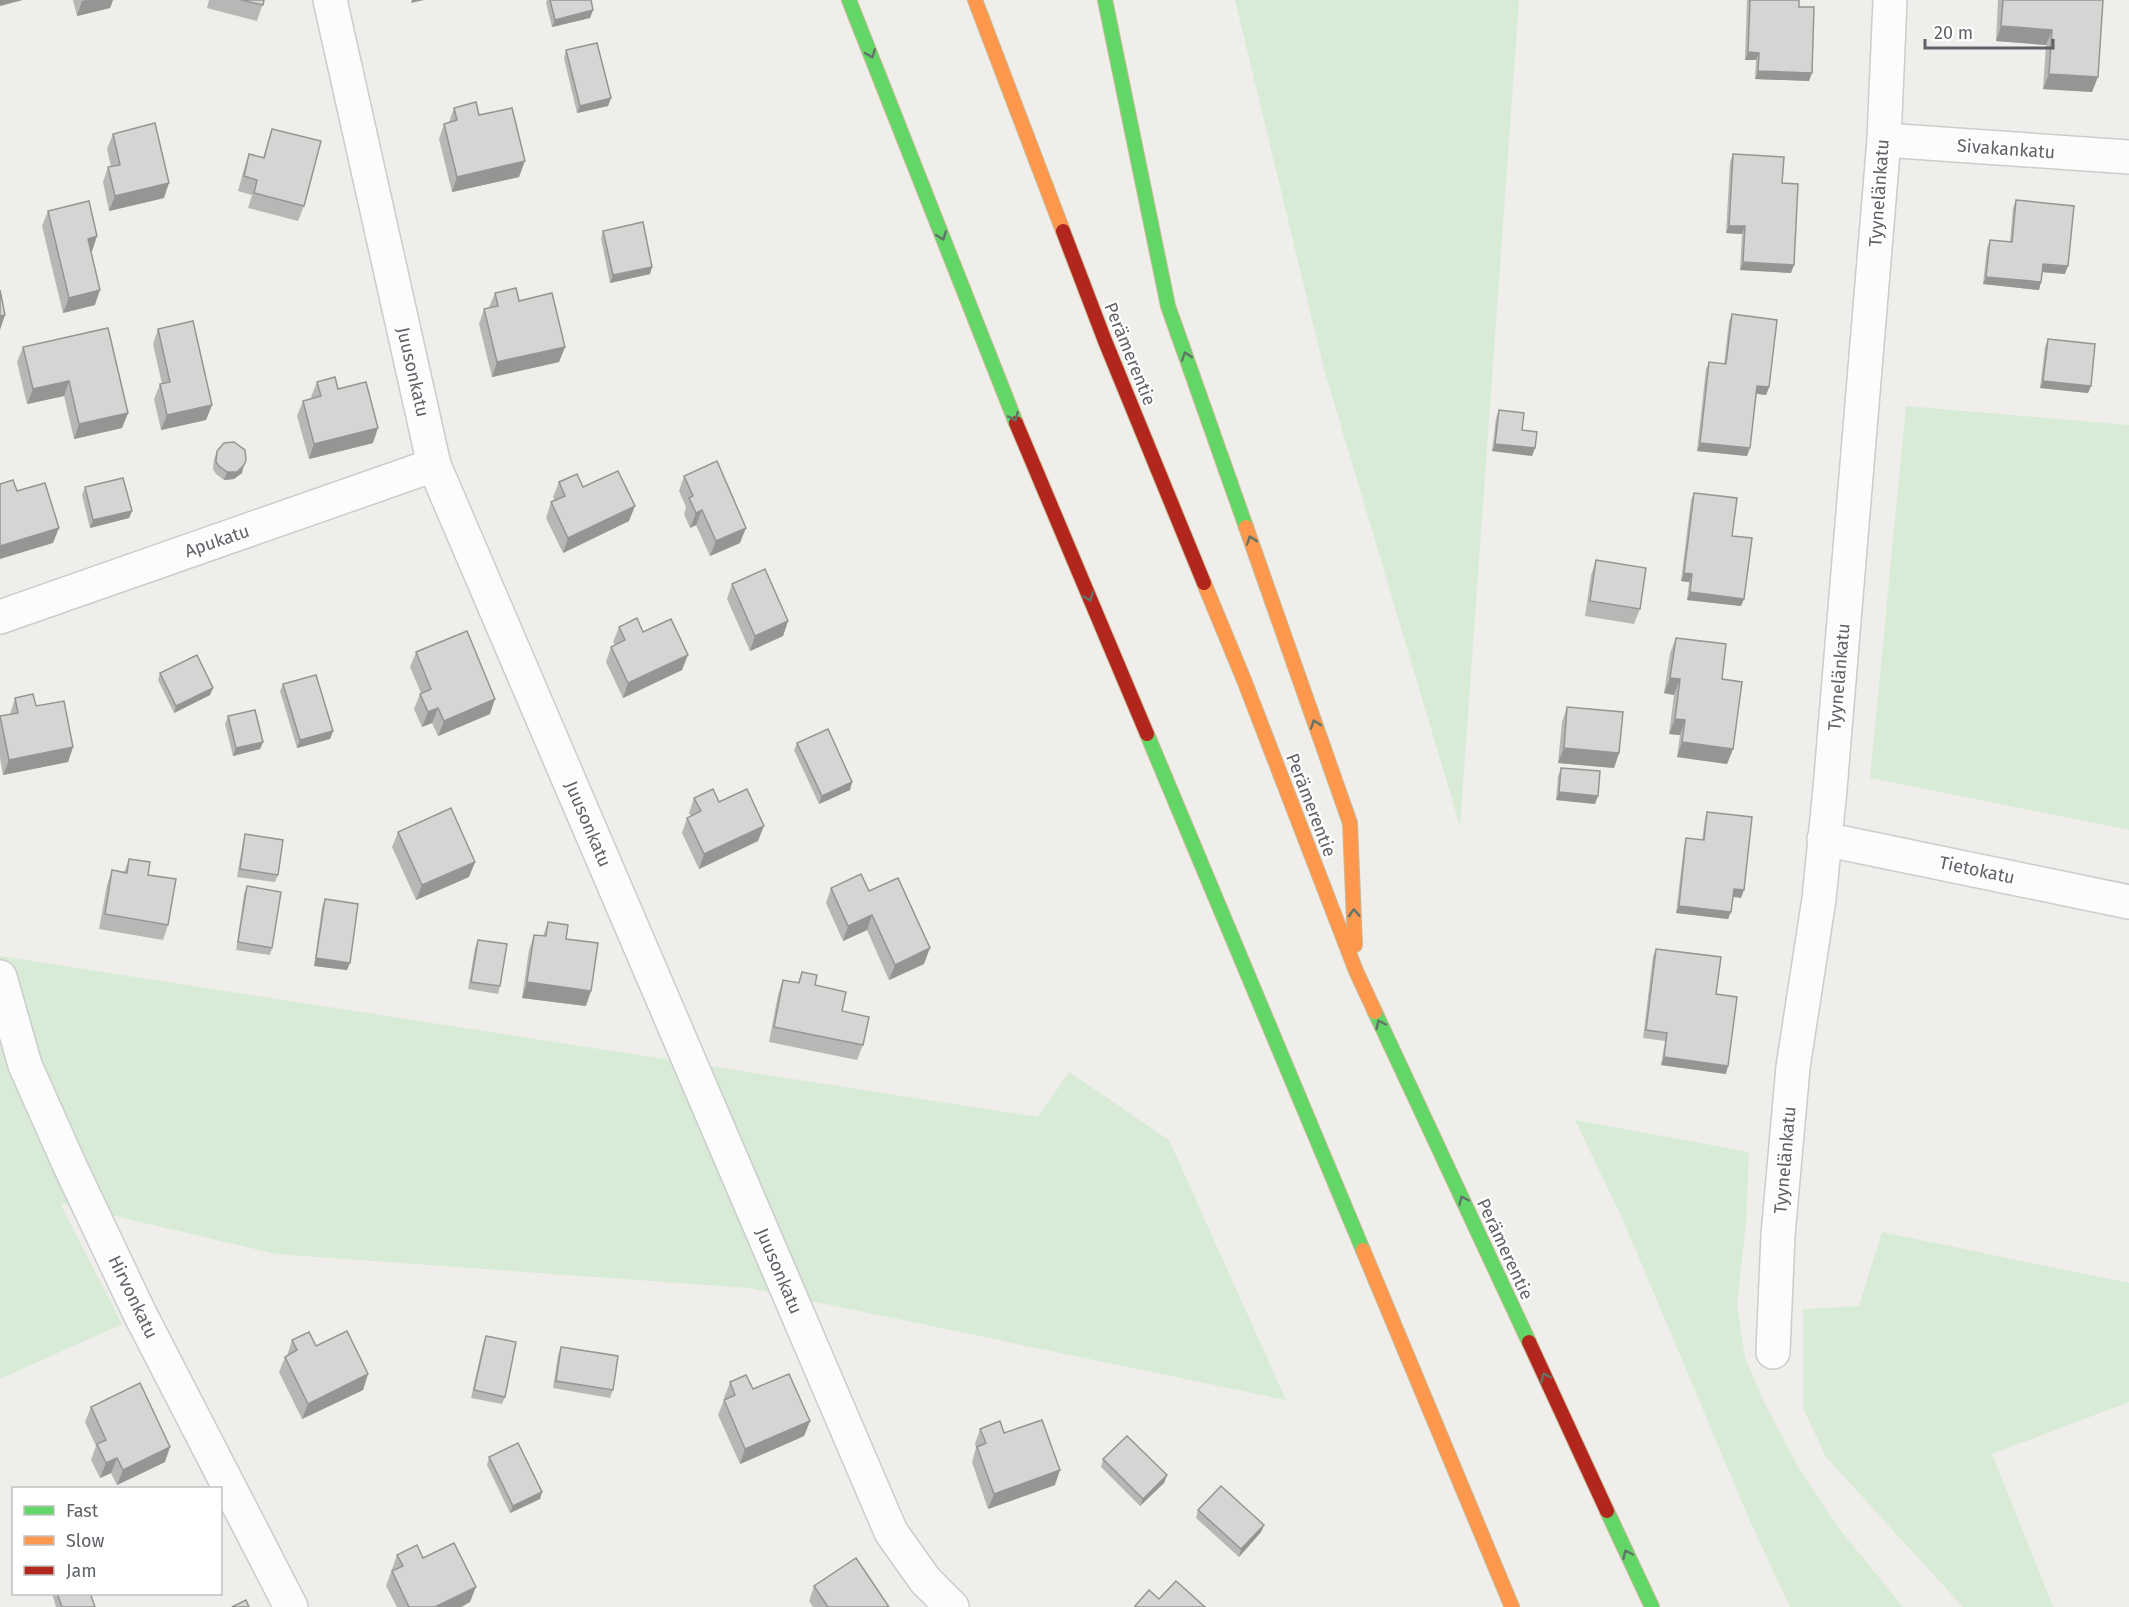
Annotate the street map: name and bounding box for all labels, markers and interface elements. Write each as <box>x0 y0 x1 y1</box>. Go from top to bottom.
scale bar <box>1925 12 2052 50</box>
text: 20 m <box>1934 22 1973 44</box>
one-way arrow <box>864 48 876 59</box>
street label: Sivakankatu <box>1956 135 2056 163</box>
street label: Tyynelänkatu <box>1864 138 1894 248</box>
one-way arrow <box>935 230 947 241</box>
street label: Perämerentie <box>1099 299 1161 409</box>
street label: Juusonkatu <box>392 325 434 419</box>
one-way arrow <box>1180 351 1193 362</box>
one-way arrow <box>1007 411 1019 422</box>
street label: Apukatu <box>182 520 252 562</box>
one-way arrow <box>1245 535 1258 546</box>
one-way arrow <box>1082 591 1094 602</box>
street label: Tyynelänkatu <box>1823 622 1855 732</box>
one-way arrow <box>1310 719 1323 730</box>
street label: Perämerentie <box>1281 750 1341 860</box>
street label: Juusonkatu <box>560 778 616 870</box>
street label: Tietokatu <box>1937 851 2017 889</box>
one-way arrow <box>1347 908 1360 917</box>
one-way arrow <box>1376 1019 1388 1030</box>
street label: Tyynelänkatu <box>1769 1105 1801 1215</box>
street label: Perämerentie <box>1472 1195 1538 1303</box>
one-way arrow <box>1458 1196 1470 1207</box>
street label: Juusonkatu <box>751 1225 807 1317</box>
street label: Hirvonkatu <box>103 1252 163 1342</box>
one-way arrow <box>1540 1373 1552 1384</box>
legend <box>12 1487 222 1595</box>
text: Fast <box>66 1500 99 1522</box>
text: Slow <box>66 1530 105 1552</box>
one-way arrow <box>1623 1549 1635 1560</box>
text: Jam <box>66 1560 97 1582</box>

